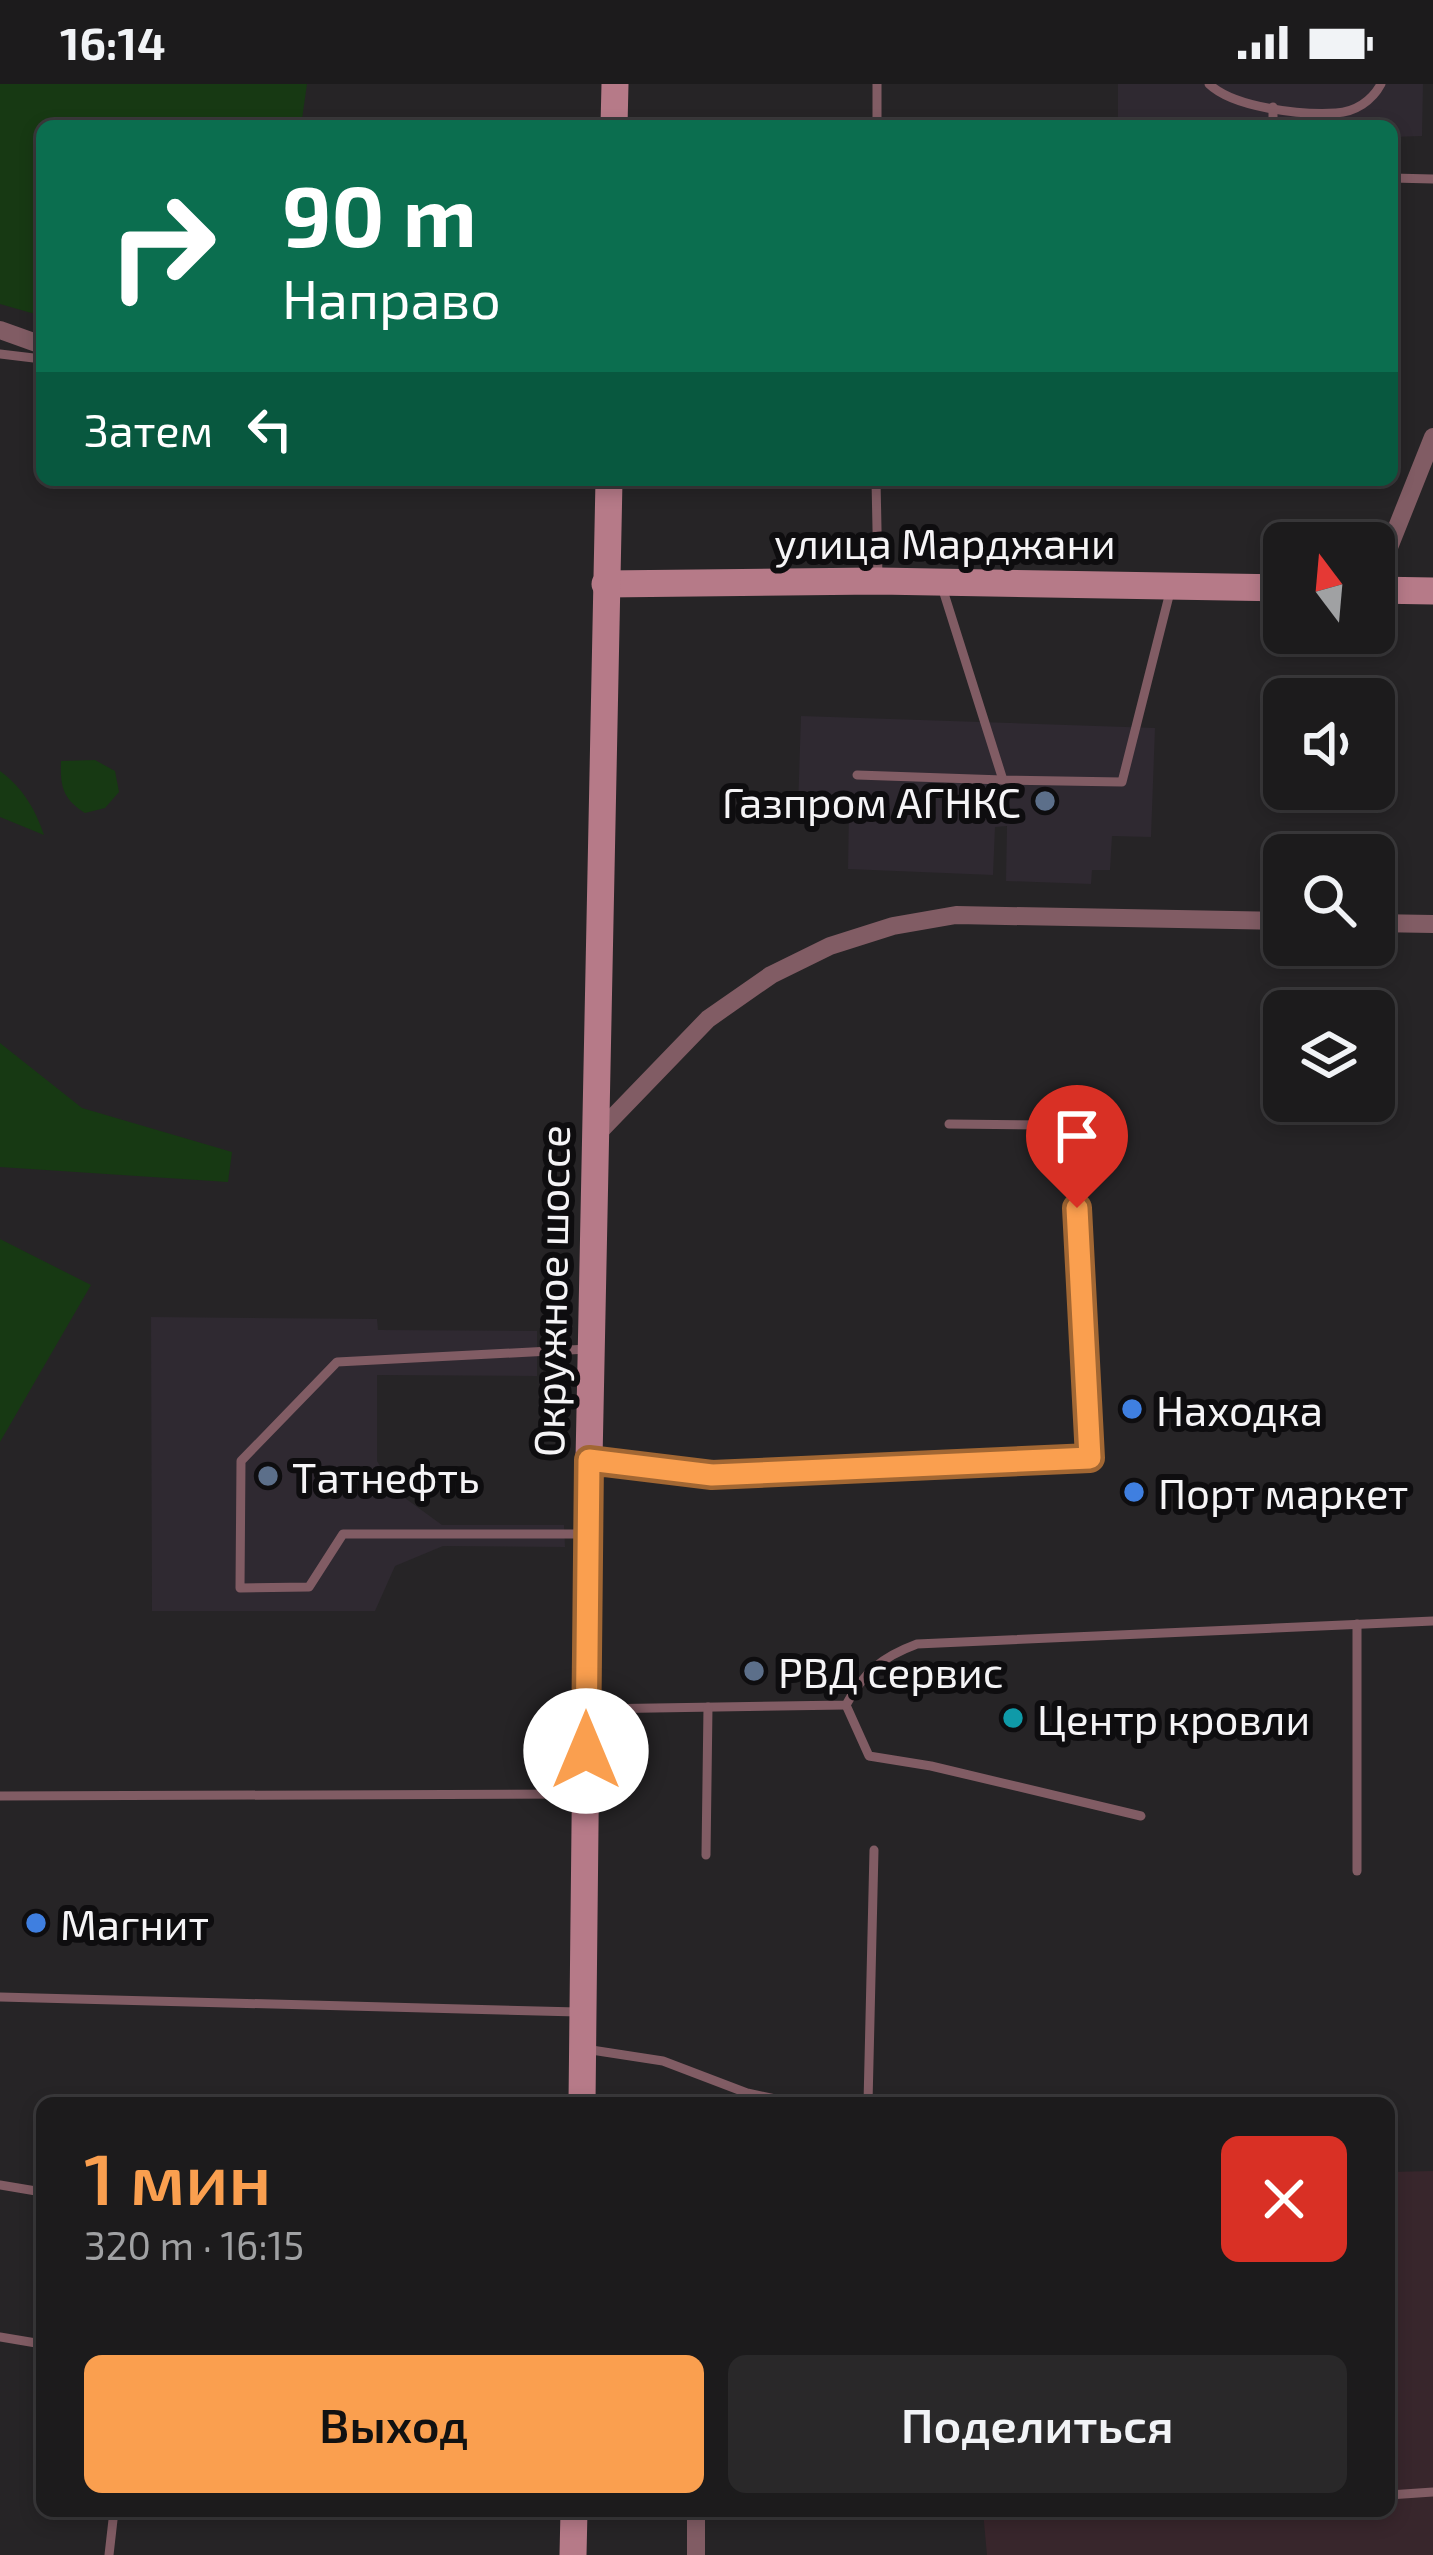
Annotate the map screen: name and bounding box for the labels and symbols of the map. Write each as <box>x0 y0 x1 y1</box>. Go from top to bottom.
street label: улица Марджани <box>774 517 1116 568</box>
north arrow <box>1263 522 1395 654</box>
place label: Газпром АГНКС <box>722 776 1021 826</box>
marker: Газпром АГНКС <box>1032 788 1058 814</box>
pin <box>1026 1085 1128 1208</box>
street label: Окружное шоссе <box>522 1125 579 1457</box>
place label: Находка <box>1156 1384 1323 1434</box>
marker: Находка <box>1119 1396 1145 1422</box>
place label: Татнефть <box>292 1451 480 1501</box>
marker: Татнефть <box>255 1463 281 1489</box>
place label: Порт маркет <box>1158 1467 1408 1517</box>
marker: Порт маркет <box>1121 1479 1147 1505</box>
place label: РВД сервис <box>778 1646 1003 1696</box>
marker: РВД сервис <box>741 1658 767 1684</box>
position arrow <box>523 1688 649 1814</box>
place label: Центр кровли <box>1037 1693 1310 1743</box>
marker: Центр кровли <box>1000 1705 1026 1731</box>
place label: Магнит <box>60 1898 209 1948</box>
marker: Магнит <box>23 1910 49 1936</box>

